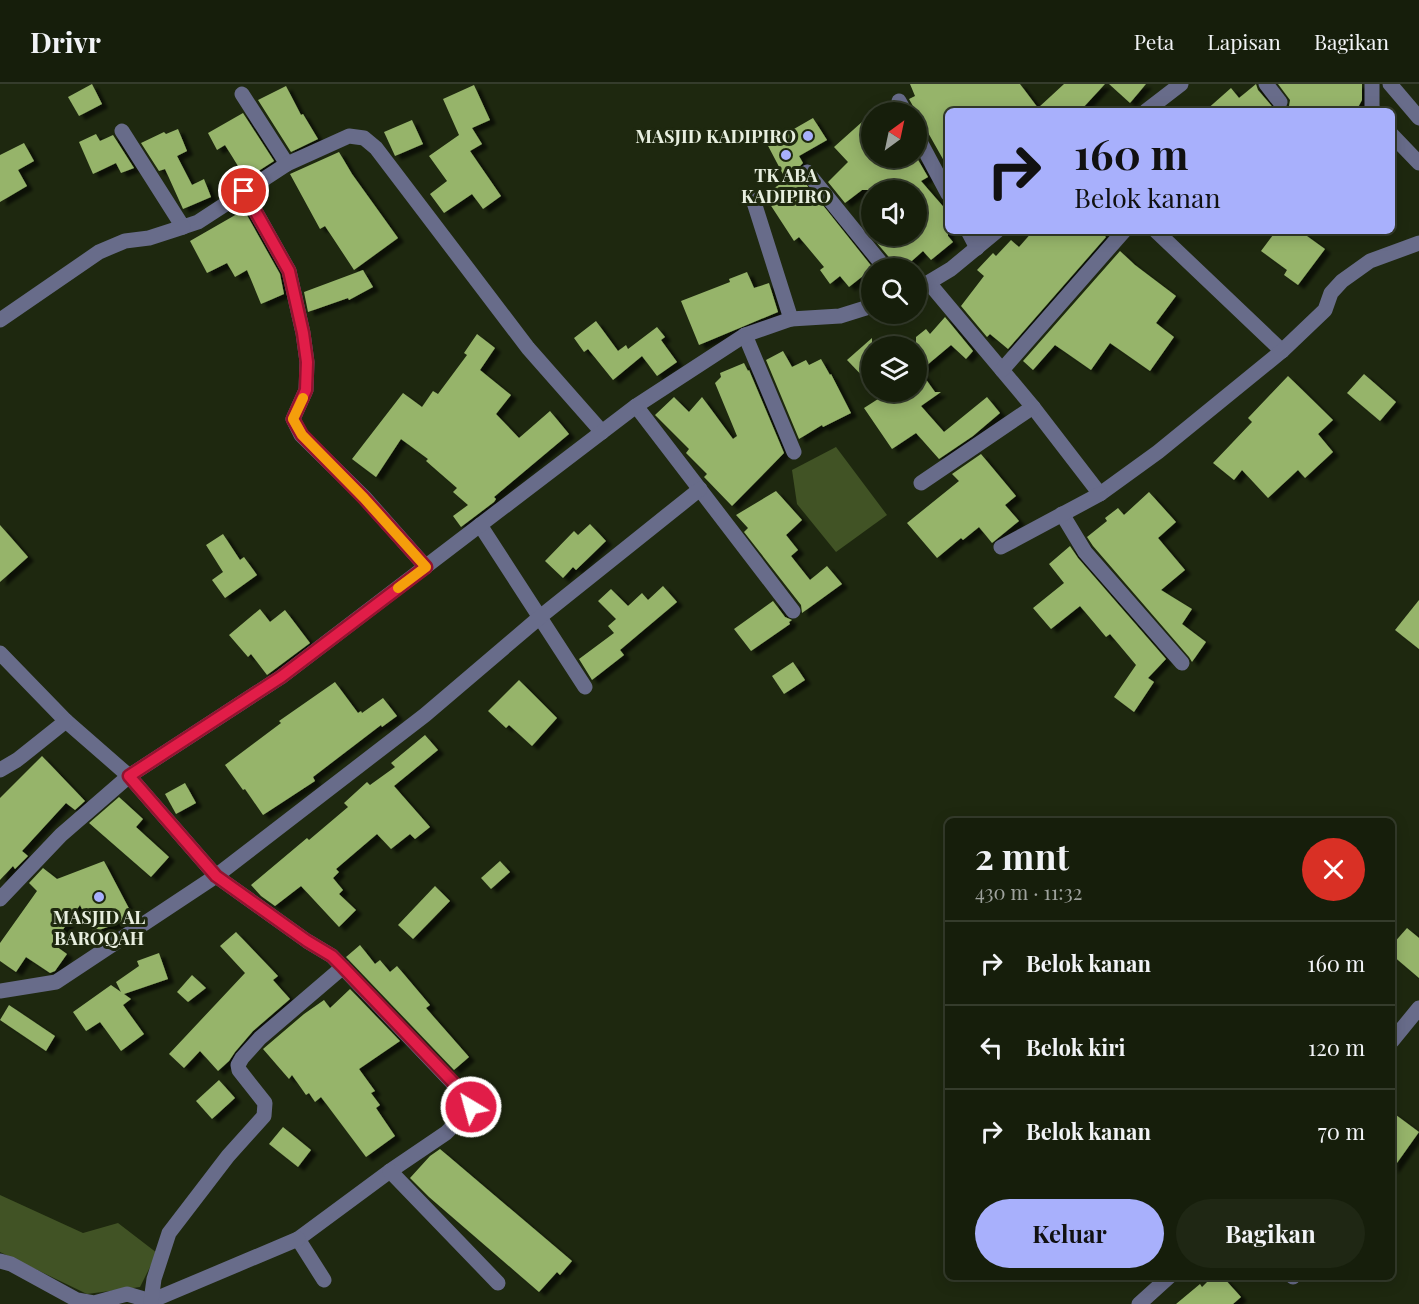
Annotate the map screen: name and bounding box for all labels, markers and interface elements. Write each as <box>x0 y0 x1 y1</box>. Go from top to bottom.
text: Drivr <box>30 23 101 60</box>
text: Peta <box>1134 27 1174 55</box>
text: Lapisan <box>1207 27 1281 55</box>
text: Bagikan <box>1314 27 1389 55</box>
north arrow <box>861 102 927 168</box>
map controls <box>861 102 927 402</box>
place label: MASJID KADIPIRO <box>635 124 796 148</box>
text: 160 m <box>1074 125 1189 181</box>
marker: MASJID KADIPIRO <box>801 129 815 143</box>
icon: right <box>975 132 1053 210</box>
marker: TK ABA KADIPIRO <box>779 148 793 162</box>
place label: TK ABA KADIPIRO <box>741 163 831 208</box>
pin <box>218 165 269 216</box>
icon: arrive <box>227 174 260 207</box>
text: Belok kanan <box>1074 179 1221 215</box>
button: sound <box>861 180 927 246</box>
button: search <box>861 258 927 324</box>
button: layers <box>861 336 927 402</box>
text: 2 mnt <box>975 831 1069 879</box>
button: close <box>1302 838 1365 901</box>
text: 430 m · 11:32 <box>975 878 1082 905</box>
marker: MASJID AL BAROQAH <box>92 890 106 904</box>
place label: MASJID AL BAROQAH <box>53 905 145 950</box>
icon: right <box>975 947 1008 980</box>
text: Belok kanan <box>1026 948 1151 978</box>
text: 160 m <box>1307 948 1365 978</box>
icon: left <box>975 1031 1008 1064</box>
text: Belok kiri <box>1026 1032 1125 1062</box>
text: 120 m <box>1308 1032 1365 1062</box>
position arrow <box>439 1075 503 1139</box>
icon: right <box>975 1115 1008 1148</box>
text: Belok kanan <box>1026 1116 1151 1146</box>
text: 70 m <box>1318 1116 1365 1146</box>
button: Keluar <box>975 1199 1164 1268</box>
button: Bagikan <box>1176 1199 1365 1268</box>

